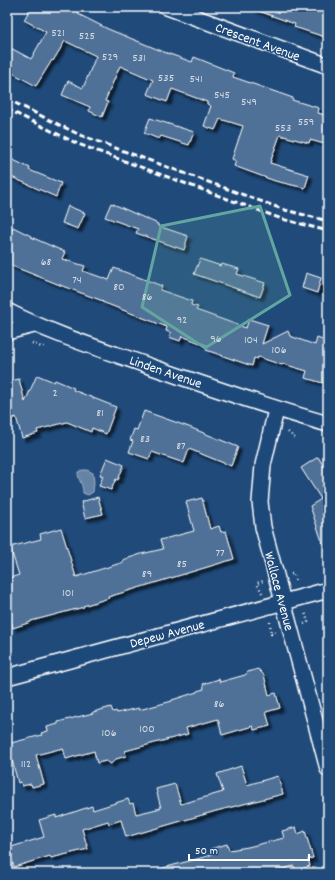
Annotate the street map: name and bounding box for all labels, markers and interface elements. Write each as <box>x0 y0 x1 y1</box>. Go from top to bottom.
street label: Crescent Avenue <box>212 18 303 68</box>
house number: 521 <box>51 25 65 42</box>
house number: 525 <box>79 28 95 45</box>
house number: 529 <box>102 49 118 66</box>
house number: 531 <box>132 50 146 67</box>
house number: 535 <box>158 70 174 87</box>
house number: 541 <box>189 71 203 88</box>
house number: 545 <box>214 87 230 104</box>
house number: 549 <box>241 94 257 111</box>
house number: 559 <box>298 114 314 131</box>
house number: 553 <box>275 120 291 137</box>
house number: 68 <box>41 254 52 271</box>
house number: 74 <box>72 272 82 289</box>
house number: 80 <box>113 279 125 296</box>
house number: 86 <box>142 289 152 306</box>
house number: 92 <box>177 312 187 329</box>
house number: 96 <box>210 331 222 348</box>
house number: 104 <box>244 332 258 349</box>
house number: 106 <box>271 342 287 359</box>
street label: Linden Avenue <box>126 351 204 395</box>
house number: 2 <box>52 385 58 402</box>
house number: 81 <box>96 405 104 422</box>
house number: 83 <box>140 431 150 448</box>
house number: 87 <box>176 438 186 455</box>
house number: 77 <box>215 545 225 562</box>
street label: Wallace Avenue <box>258 550 298 633</box>
house number: 85 <box>177 556 187 573</box>
house number: 89 <box>142 566 152 583</box>
house number: 101 <box>62 585 74 602</box>
street label: Depew Avenue <box>128 615 207 654</box>
house number: 86 <box>214 696 224 713</box>
house number: 100 <box>139 721 155 738</box>
house number: 106 <box>101 725 117 742</box>
house number: 112 <box>21 756 31 773</box>
scale bar <box>189 836 309 862</box>
text: 50 m <box>195 843 218 860</box>

